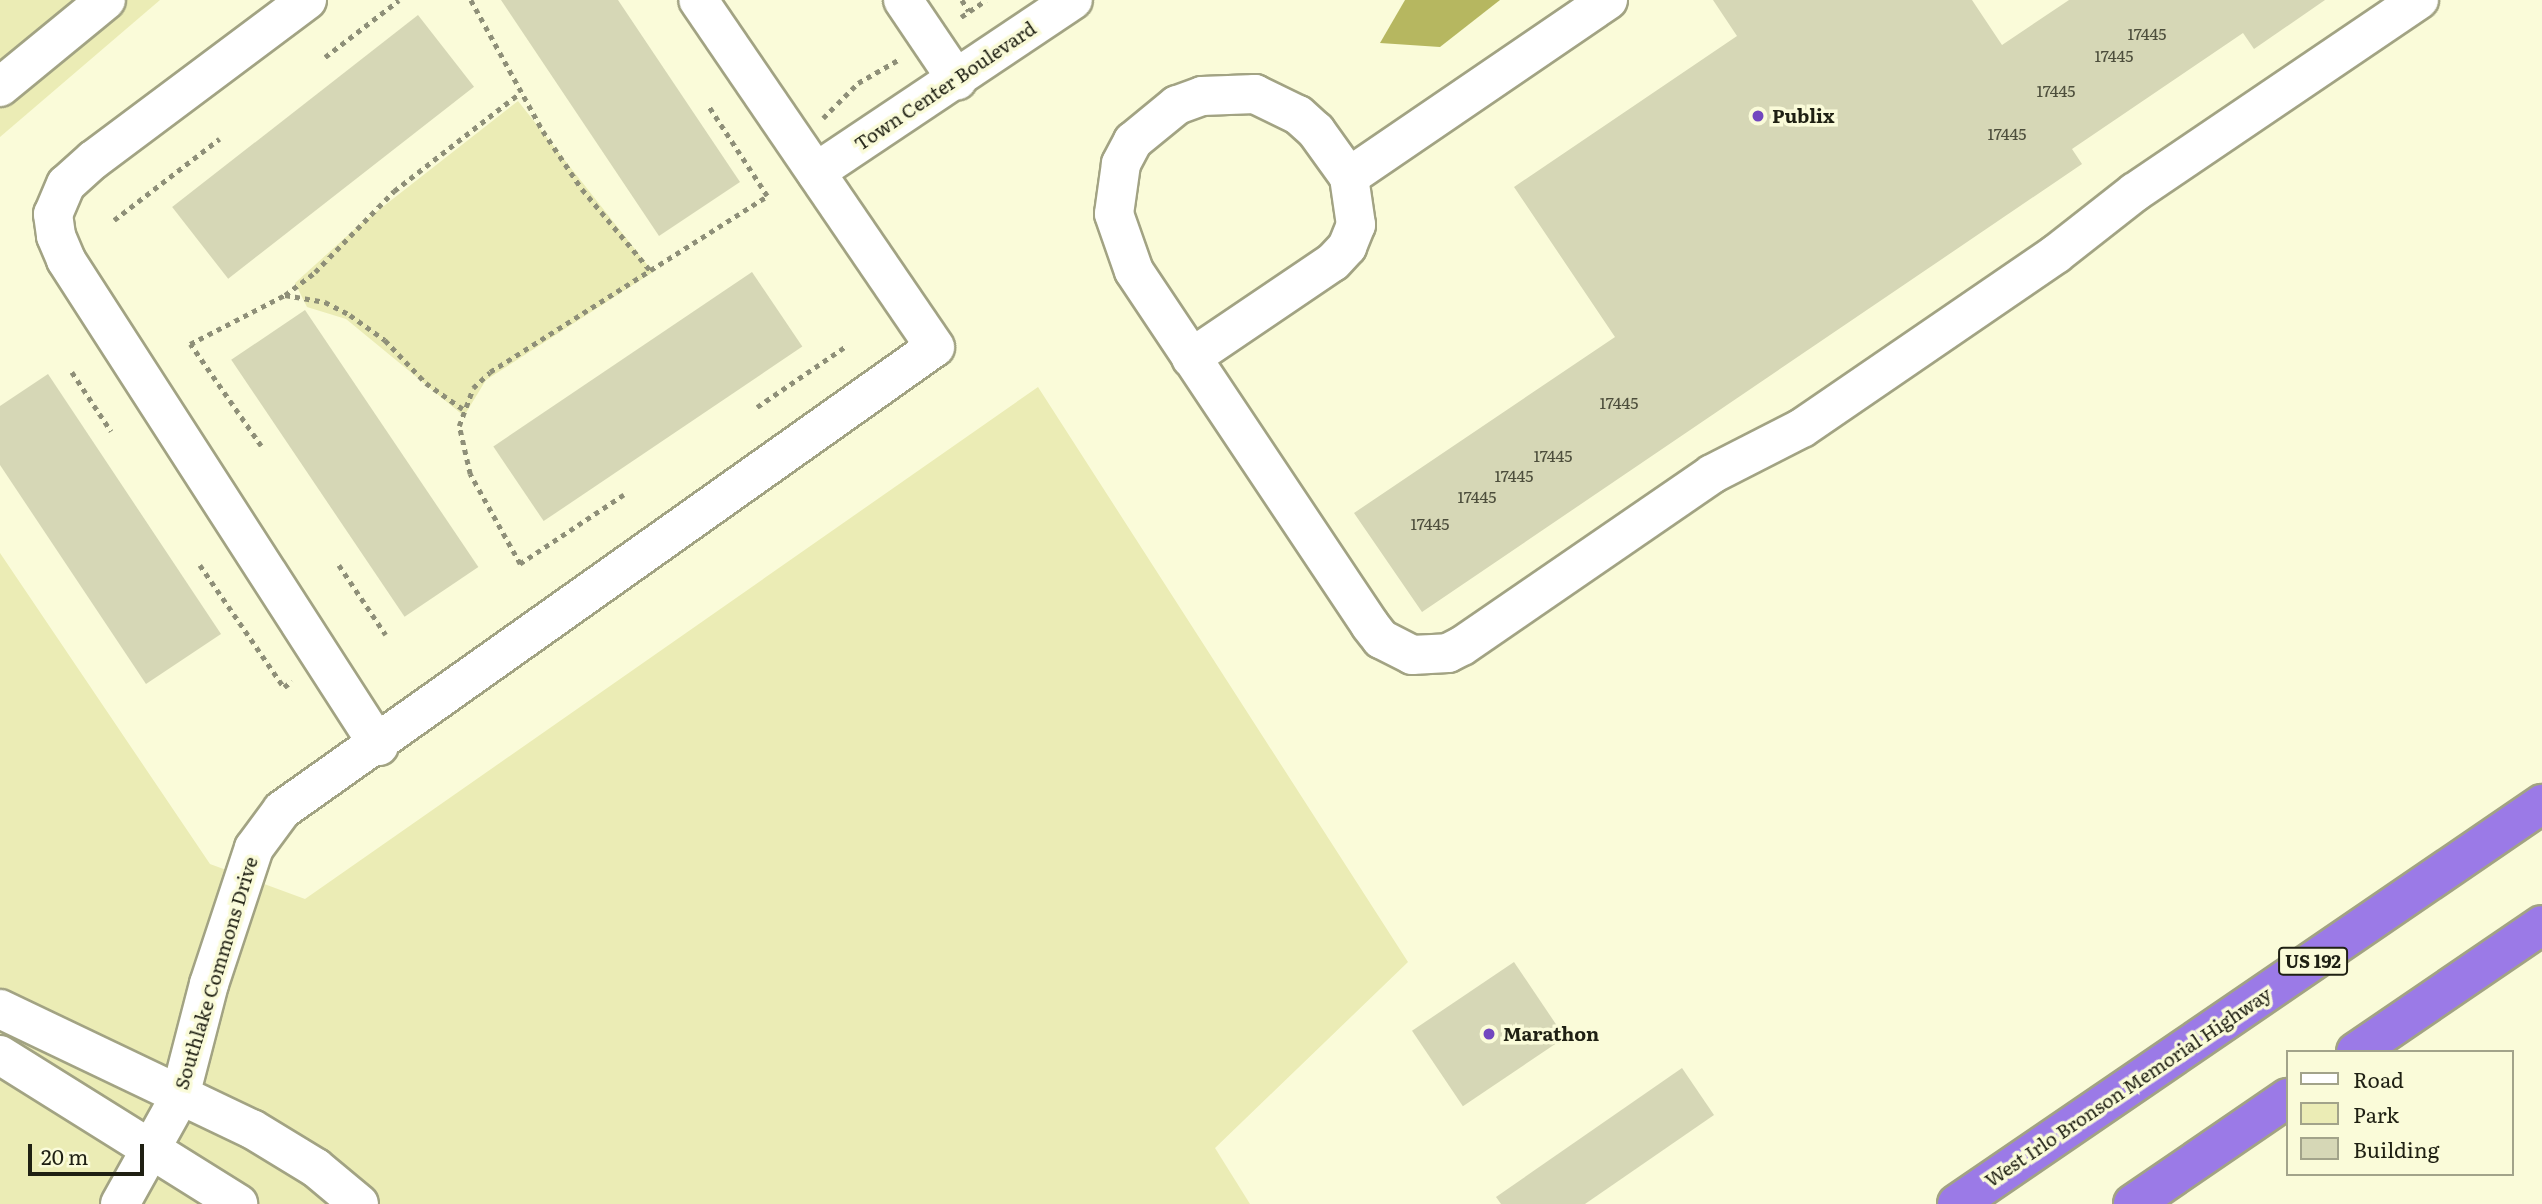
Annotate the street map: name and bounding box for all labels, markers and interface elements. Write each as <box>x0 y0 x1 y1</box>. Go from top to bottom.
street label: Town Center Boulevard <box>850 17 1040 155</box>
house number: 17445 <box>2128 23 2166 43</box>
house number: 17445 <box>2095 45 2133 65</box>
house number: 17445 <box>2037 80 2075 100</box>
place label: Publix <box>1772 105 1834 127</box>
marker: Publix <box>1750 108 1766 124</box>
house number: 17445 <box>1988 123 2026 143</box>
house number: 17445 <box>1600 392 1638 412</box>
house number: 17445 <box>1534 445 1572 465</box>
house number: 17445 <box>1495 465 1533 485</box>
house number: 17445 <box>1458 486 1496 506</box>
house number: 17445 <box>1411 513 1449 533</box>
street label: Southlake Commons Drive <box>170 854 262 1092</box>
road number: US 192 <box>2278 946 2348 976</box>
street label: West Irlo Bronson Memorial Highway <box>1980 982 2276 1192</box>
place label: Marathon <box>1503 1023 1599 1045</box>
marker: Marathon <box>1481 1026 1497 1042</box>
legend <box>2286 1050 2514 1176</box>
text: Road <box>2353 1063 2404 1094</box>
text: Park <box>2353 1098 2399 1129</box>
scale bar <box>32 1130 147 1174</box>
text: Building <box>2353 1133 2439 1164</box>
text: 20 m <box>41 1140 88 1171</box>

